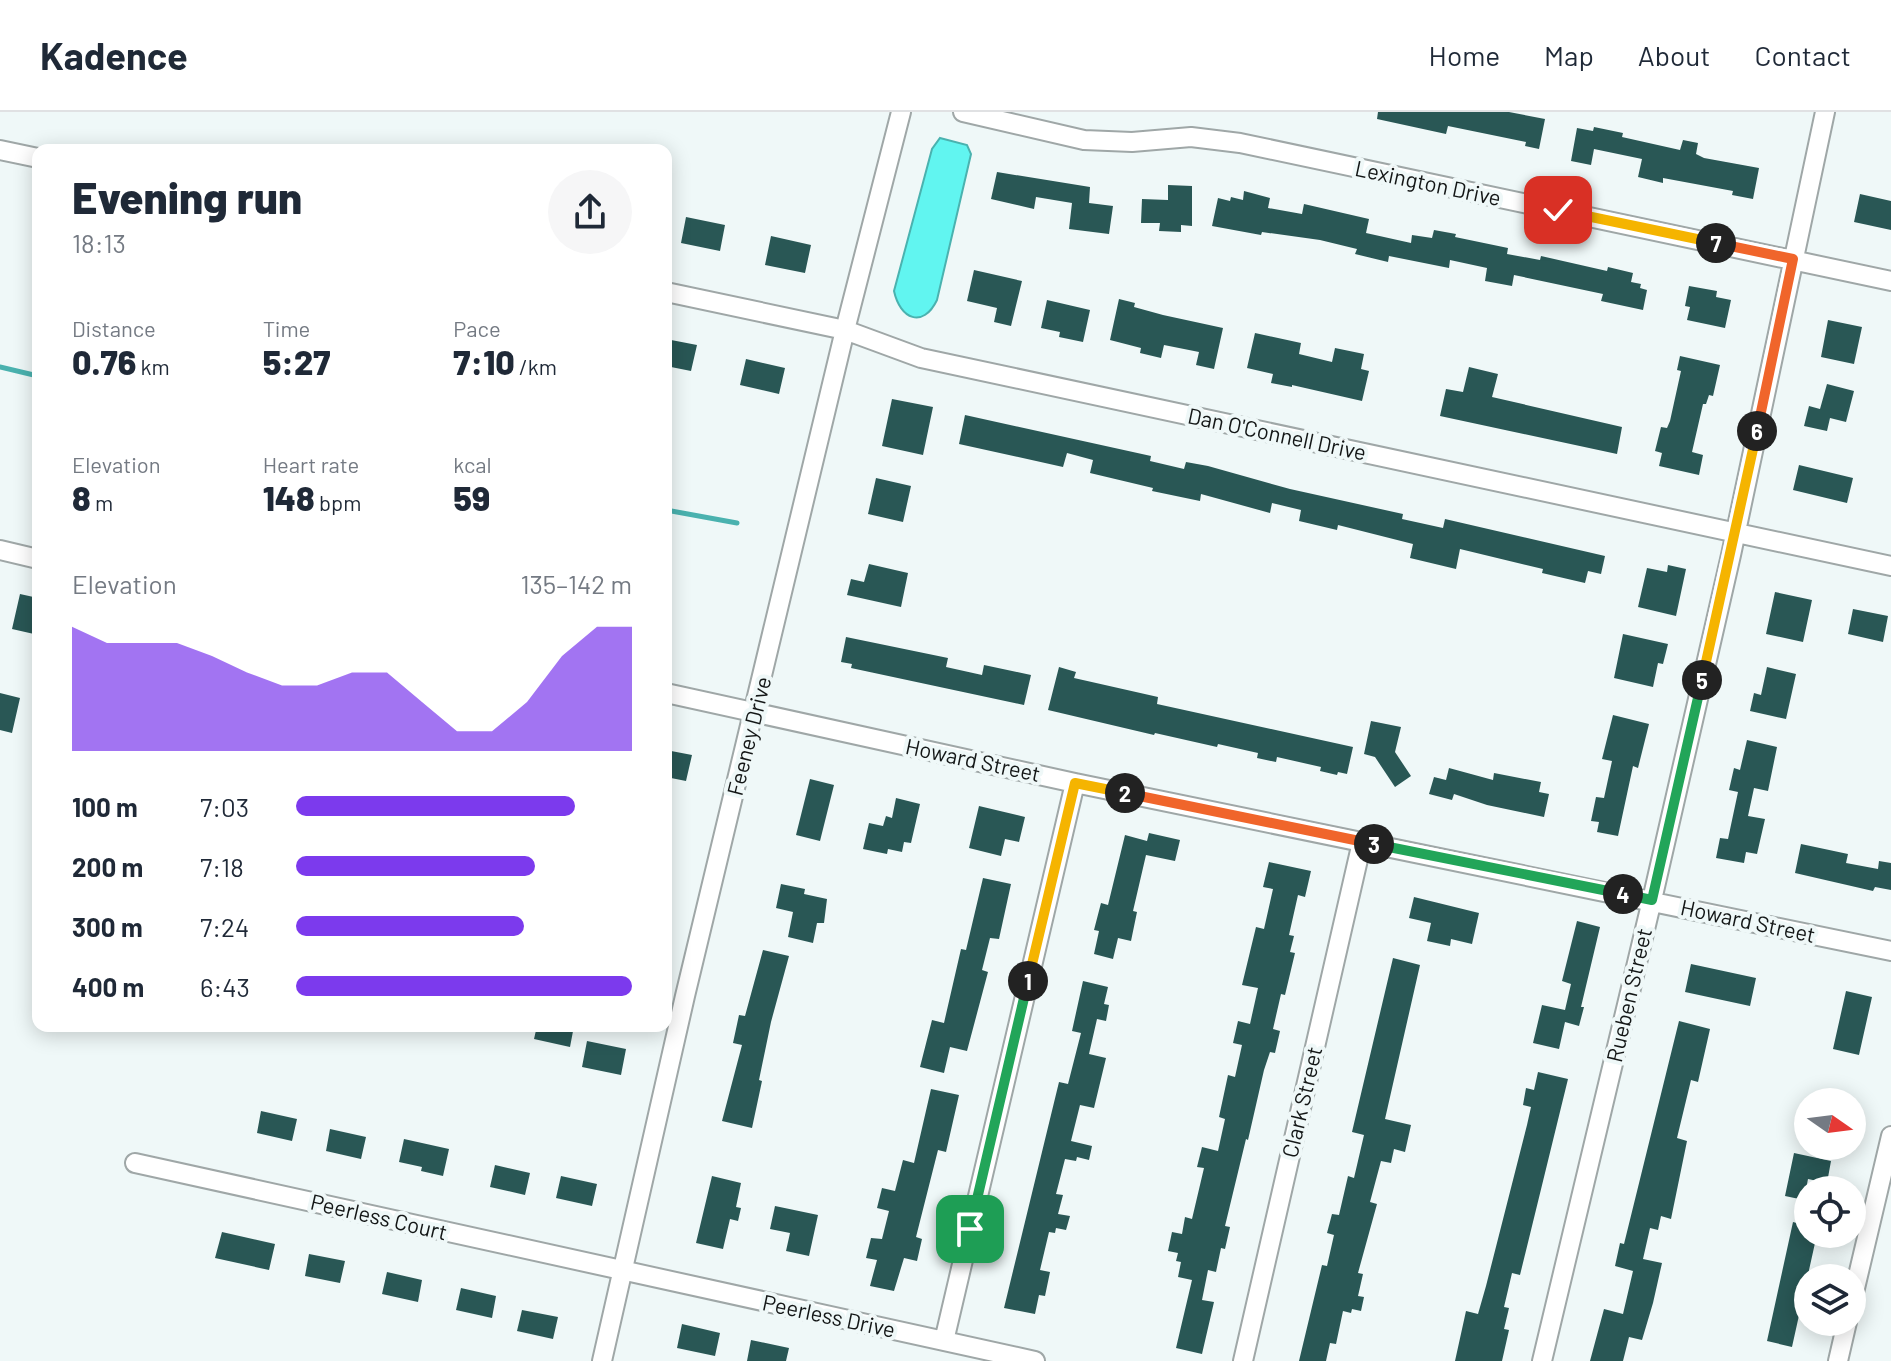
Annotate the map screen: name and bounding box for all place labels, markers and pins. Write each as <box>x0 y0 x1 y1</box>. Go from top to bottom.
pin <box>1524 176 1592 244</box>
pin: 7 <box>1696 223 1736 263</box>
pin: 6 <box>1737 411 1777 451</box>
pin: 5 <box>1682 660 1722 700</box>
pin: 2 <box>1105 773 1145 813</box>
pin: 3 <box>1354 824 1394 864</box>
pin: 4 <box>1603 874 1643 914</box>
pin: 1 <box>1008 961 1048 1001</box>
pin <box>936 1195 1004 1263</box>

